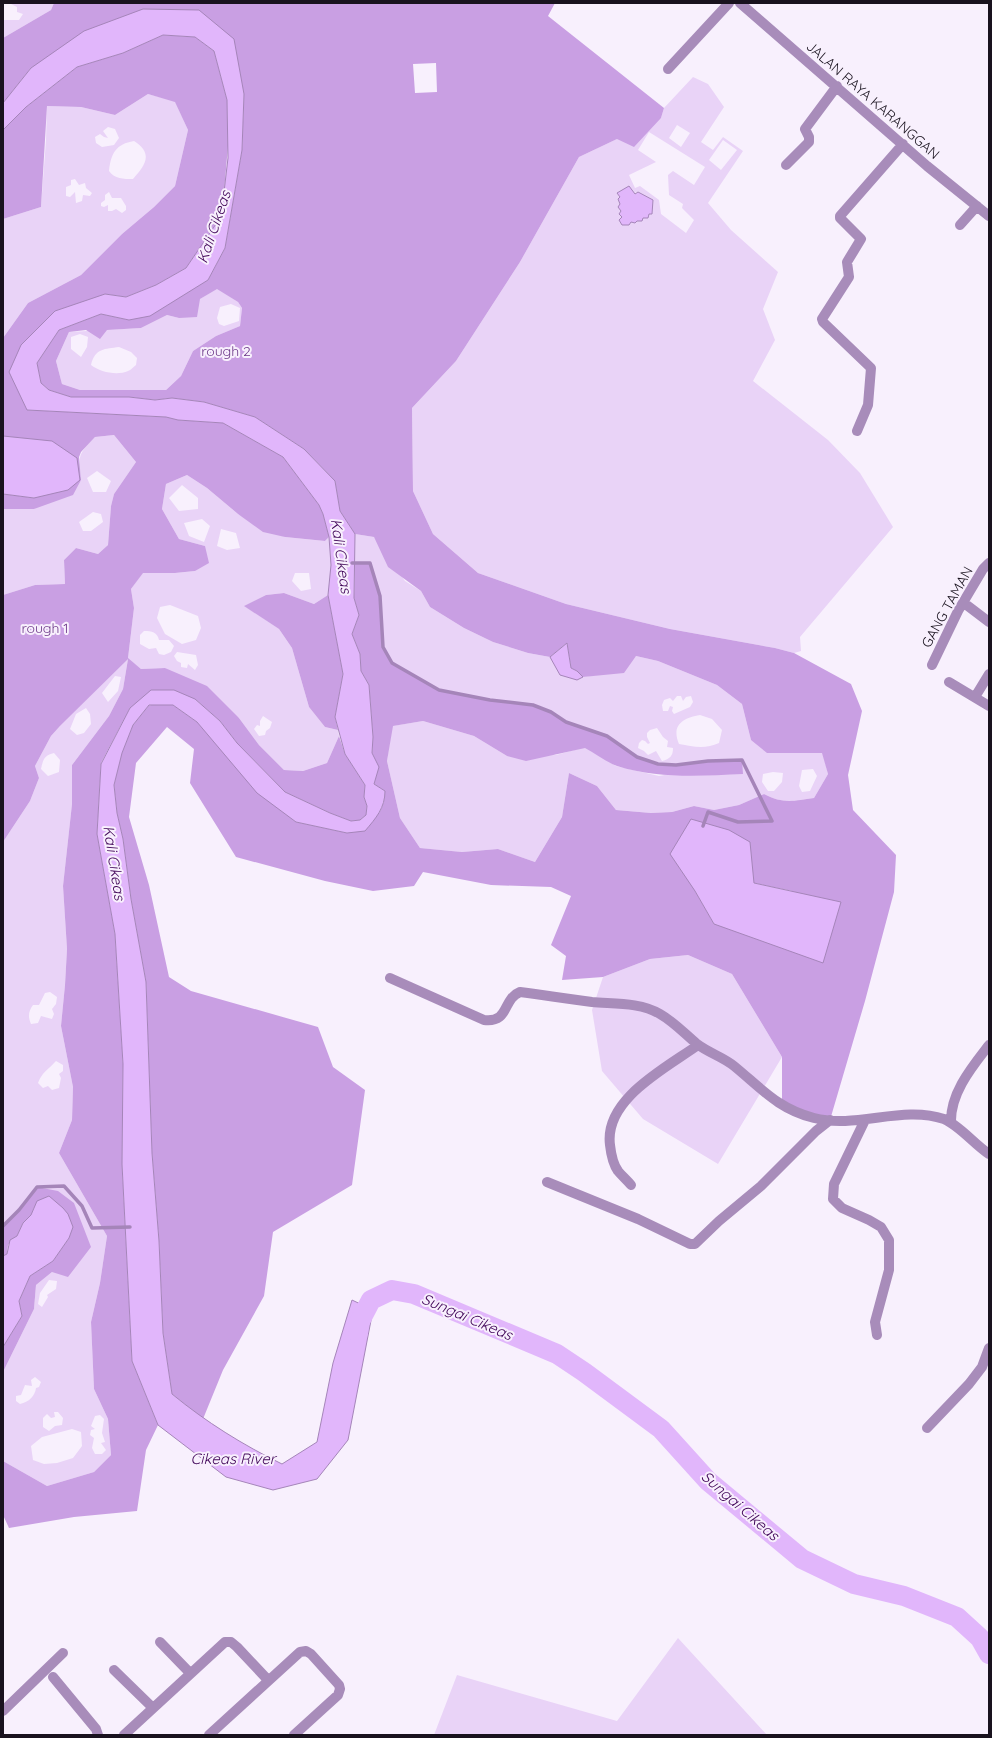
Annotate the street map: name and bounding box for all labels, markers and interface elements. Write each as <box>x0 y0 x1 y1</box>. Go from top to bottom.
street label: JALAN RAYA KARANGGAN <box>803 37 943 163</box>
water label: Kali Cikeas <box>192 187 235 266</box>
park label: rough 2 <box>201 342 251 360</box>
water label: Kali Cikeas <box>327 517 356 596</box>
street label: GANG TAMAN <box>917 563 977 651</box>
park label: rough 1 <box>21 619 69 637</box>
water label: Kali Cikeas <box>99 824 130 903</box>
water label: Sungai Cikeas <box>419 1289 516 1345</box>
water label: Cikeas River <box>191 1449 278 1468</box>
water label: Sungai Cikeas <box>698 1467 784 1545</box>

